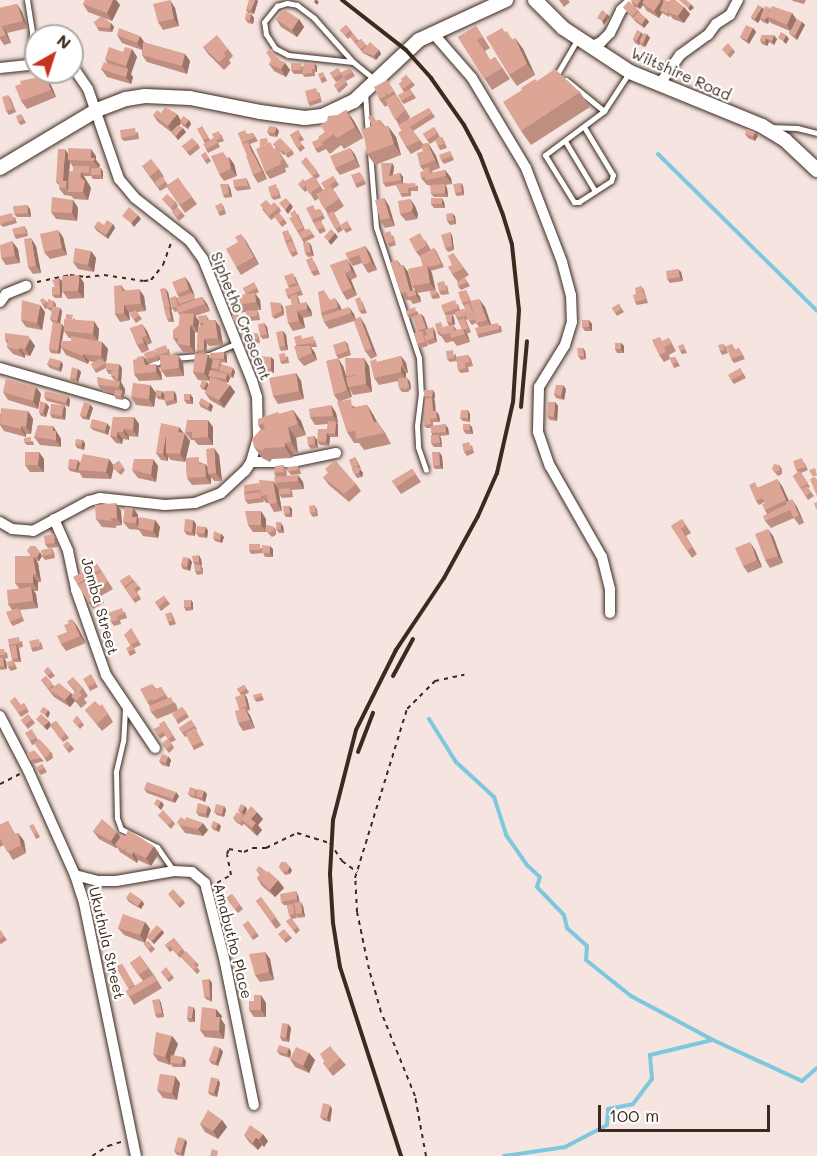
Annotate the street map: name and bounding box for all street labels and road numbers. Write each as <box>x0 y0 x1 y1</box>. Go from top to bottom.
street label: Wiltshire Road <box>628 44 734 104</box>
street label: Siphetho Crescent <box>207 249 275 383</box>
street label: Jomba Street <box>77 555 123 657</box>
street label: Amabutho Place <box>210 881 256 1001</box>
street label: Ukuthula Street <box>85 885 129 1001</box>

